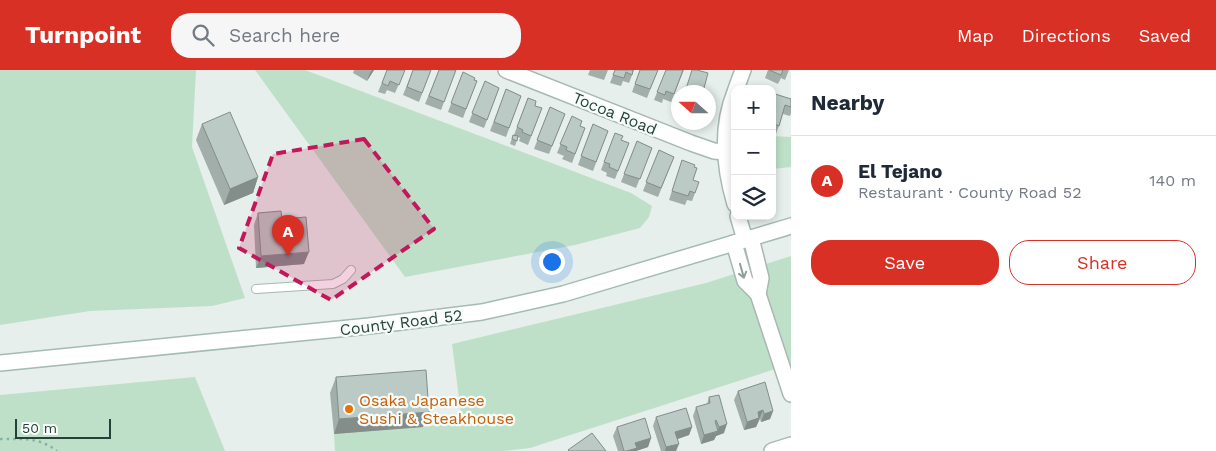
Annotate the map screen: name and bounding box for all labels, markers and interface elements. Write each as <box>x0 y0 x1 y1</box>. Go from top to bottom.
search box <box>171 13 521 58</box>
text: Turnpoint <box>25 21 141 49</box>
icon: search <box>189 21 217 49</box>
text: Search here <box>229 24 340 47</box>
text: Map <box>957 25 994 46</box>
text: Directions <box>1022 25 1111 46</box>
text: Saved <box>1139 25 1191 46</box>
north arrow <box>671 85 716 130</box>
map controls <box>731 85 776 220</box>
button: + <box>731 85 776 130</box>
street label: Tocoa Road <box>570 88 660 139</box>
text: Nearby <box>811 90 884 115</box>
button: − <box>731 130 776 175</box>
text: El Tejano <box>858 160 942 183</box>
text: A <box>822 171 832 190</box>
text: 140 m <box>1149 171 1196 190</box>
button: layers <box>731 175 776 220</box>
text: Restaurant · County Road 52 <box>858 183 1081 202</box>
pin: A <box>272 215 304 256</box>
button: Save <box>811 240 999 285</box>
button: Share <box>1009 240 1196 285</box>
your location <box>539 249 565 275</box>
one-way arrow <box>738 263 748 279</box>
street label: County Road 52 <box>339 306 463 339</box>
place label: Osaka Japanese Sushi & Steakhouse <box>359 391 514 428</box>
marker: Osaka Japanese Sushi & Steakhouse <box>343 403 355 415</box>
scale bar <box>15 416 111 439</box>
text: 50 m <box>22 420 57 436</box>

